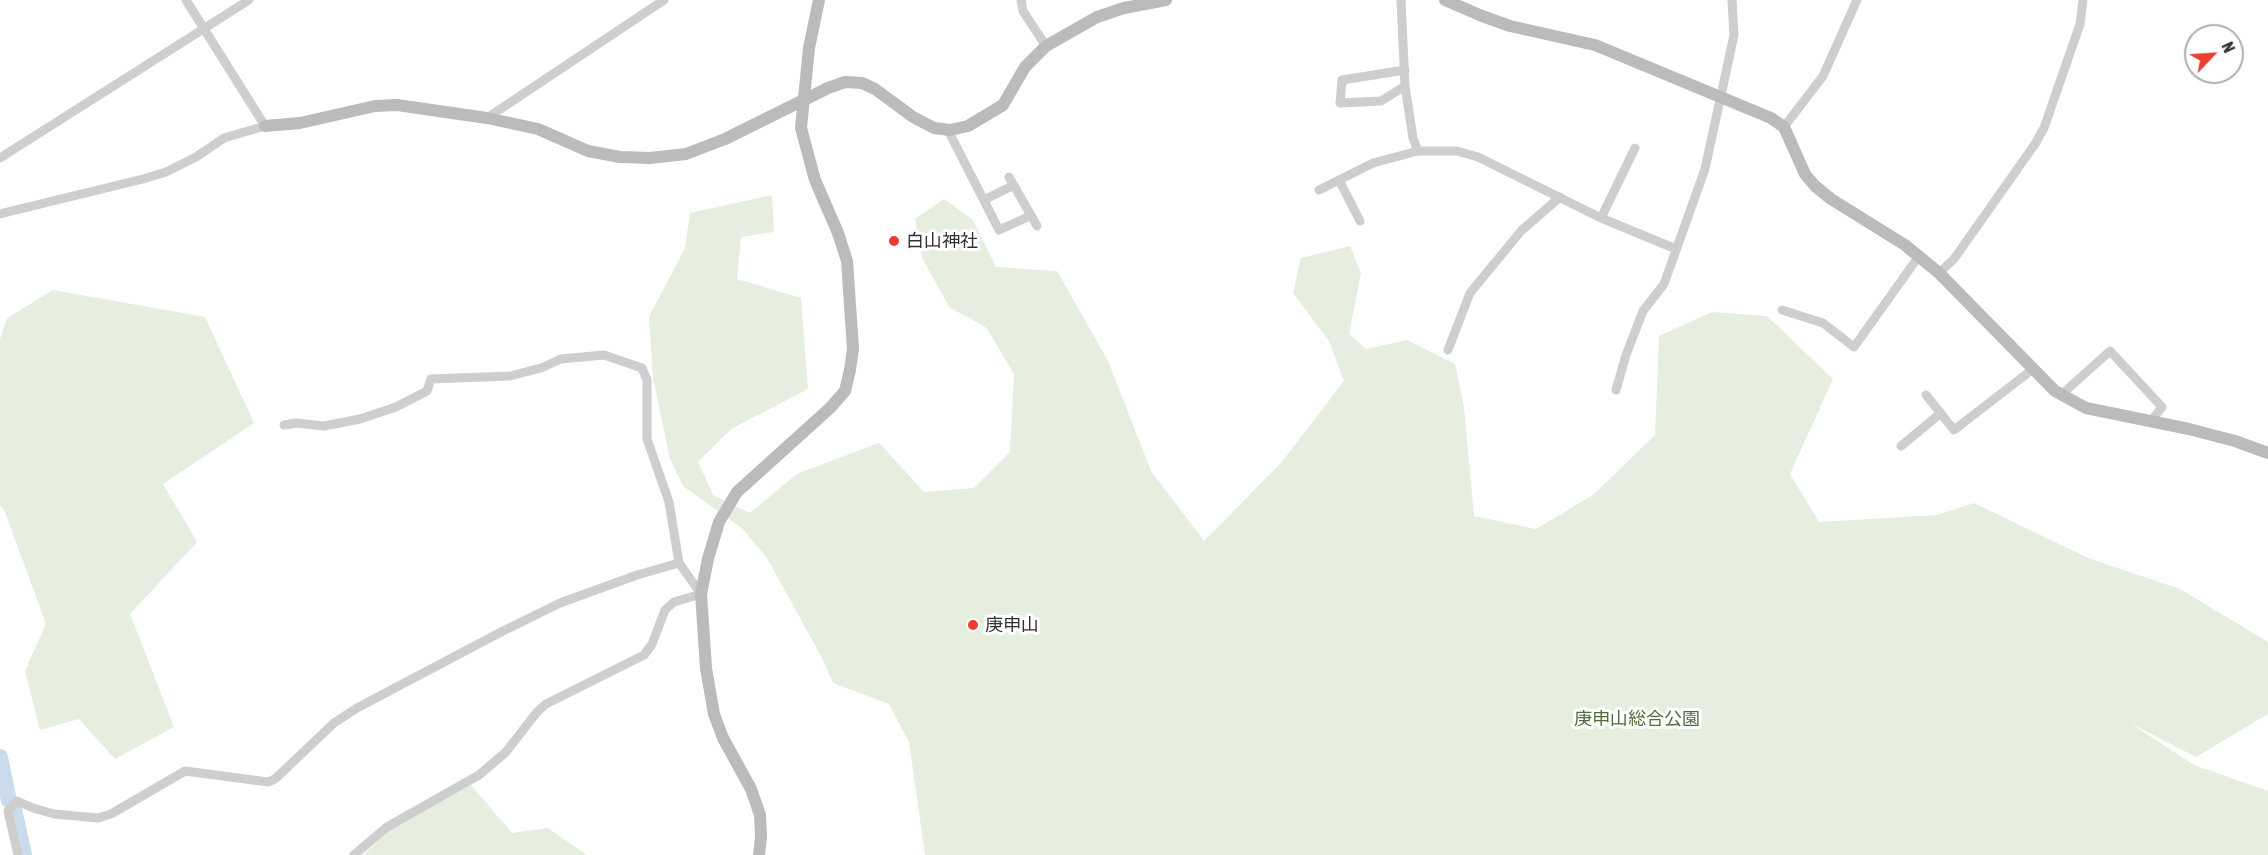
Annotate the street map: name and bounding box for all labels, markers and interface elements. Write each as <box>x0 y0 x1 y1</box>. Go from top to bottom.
north arrow <box>2184 24 2244 84</box>
text: N <box>2218 39 2239 55</box>
place label: 白山神社 <box>906 230 978 252</box>
marker: 白山神社 <box>887 234 901 248</box>
place label: 庚申山 <box>985 614 1039 636</box>
marker: 庚申山 <box>966 618 980 632</box>
park label: 庚申山総合公園 <box>1574 708 1700 730</box>

